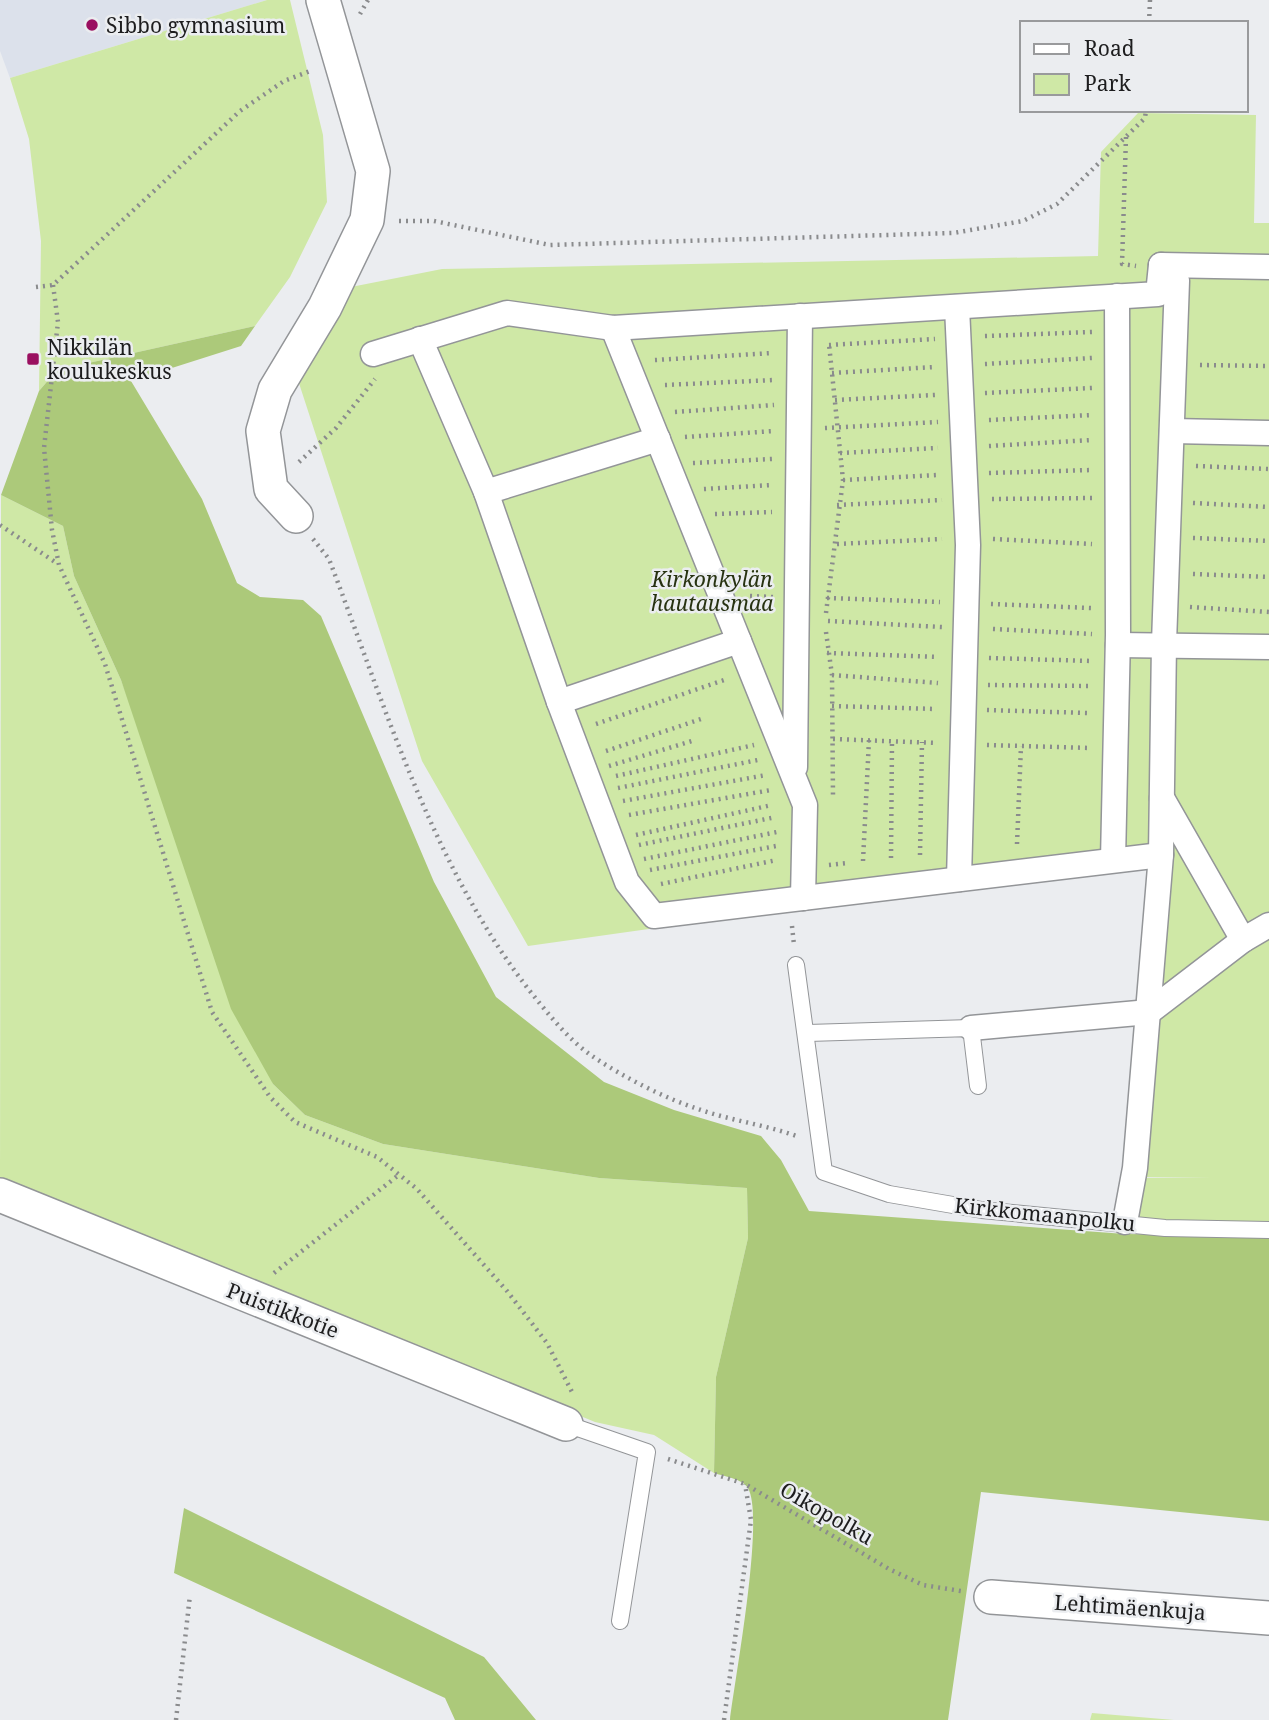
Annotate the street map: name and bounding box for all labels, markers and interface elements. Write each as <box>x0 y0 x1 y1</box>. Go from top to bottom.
place label: Sibbo gymnasium <box>106 11 285 39</box>
marker: Sibbo gymnasium <box>84 17 100 33</box>
legend <box>1020 21 1248 112</box>
text: Road <box>1084 34 1135 62</box>
text: Park <box>1084 69 1131 97</box>
place label: Nikkilän koulukeskus <box>47 333 172 385</box>
marker: Nikkilän koulukeskus <box>25 351 41 367</box>
park label: Kirkonkylän hautausmaa <box>650 565 774 617</box>
street label: Kirkkomaanpolku <box>953 1191 1137 1237</box>
street label: Puistikkotie <box>223 1276 343 1344</box>
street label: Oikopolku <box>775 1475 879 1551</box>
street label: Lehtimäenkuja <box>1053 1588 1207 1626</box>

